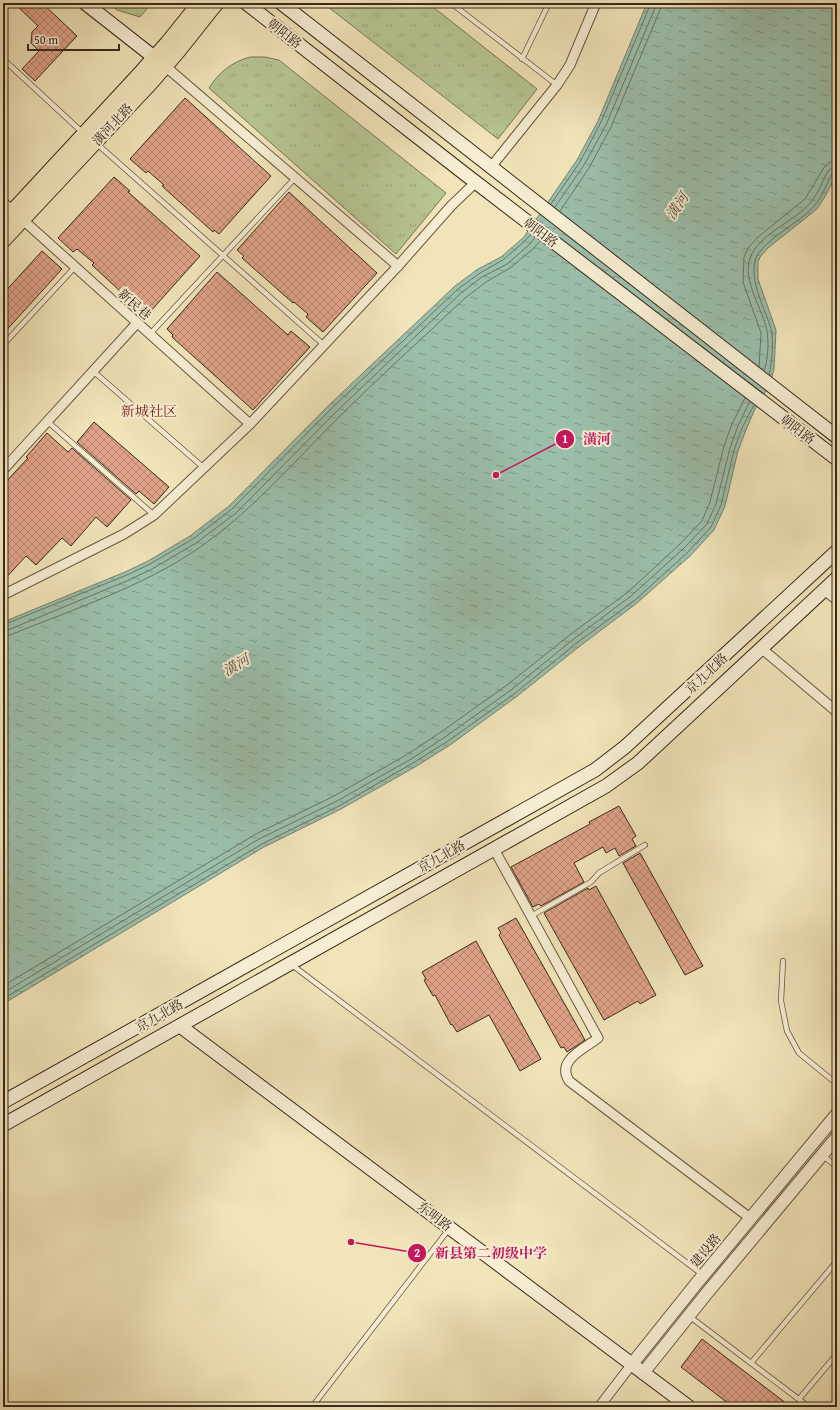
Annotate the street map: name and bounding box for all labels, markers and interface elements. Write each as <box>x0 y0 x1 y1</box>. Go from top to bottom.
street label: 朝阳路 <box>263 14 306 53</box>
scale bar <box>28 26 119 52</box>
text: 50 m <box>34 31 58 48</box>
street label: 潢河北路 <box>88 99 137 150</box>
water label: 潢河 <box>661 186 695 223</box>
street label: 朝阳路 <box>519 213 562 252</box>
street label: 新民巷 <box>114 284 156 324</box>
district label: 新城社区 <box>121 401 177 421</box>
street label: 朝阳路 <box>776 410 819 449</box>
callout: 潢河 <box>555 426 619 452</box>
text: 潢河 <box>583 429 611 449</box>
text: 1 <box>562 430 568 447</box>
water label: 潢河 <box>219 648 256 681</box>
street label: 京九北路 <box>681 649 732 698</box>
street label: 京九北路 <box>414 836 469 877</box>
street label: 京九北路 <box>132 995 187 1036</box>
street label: 东明路 <box>413 1197 456 1236</box>
street label: 建设路 <box>686 1229 725 1271</box>
callout: 新县第二初级中学 <box>407 1240 555 1266</box>
text: 新县第二初级中学 <box>435 1243 547 1263</box>
text: 2 <box>414 1244 420 1261</box>

